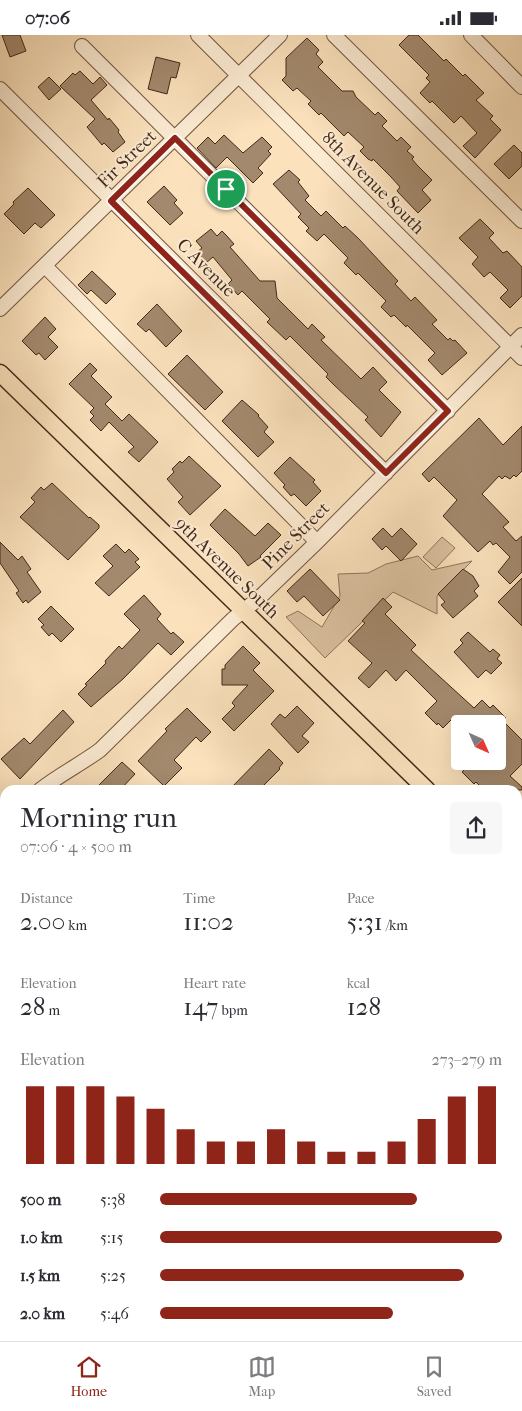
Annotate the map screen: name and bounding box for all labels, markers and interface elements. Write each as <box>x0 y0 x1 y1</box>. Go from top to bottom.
text: 07:06 <box>25 7 70 29</box>
street label: Fir Street <box>93 125 161 192</box>
street label: 8th Avenue South <box>317 127 429 239</box>
pin <box>205 168 247 210</box>
icon: arrive <box>212 175 240 203</box>
street label: C Avenue <box>172 234 240 302</box>
street label: Pine Street <box>258 497 335 574</box>
street label: 9th Avenue South <box>171 513 283 623</box>
north arrow <box>451 715 506 770</box>
map controls <box>451 715 506 770</box>
text: Morning run <box>20 801 177 834</box>
button: share <box>450 802 502 854</box>
text: 07:06 · 4 × 500 m <box>20 837 132 856</box>
text: Distance <box>20 890 73 907</box>
text: Time <box>183 890 215 907</box>
text: Pace <box>347 890 375 907</box>
text: 2.00 <box>20 907 65 936</box>
text: 11:02 <box>183 907 234 936</box>
text: 5:31 <box>347 907 383 936</box>
text: km <box>65 917 87 934</box>
text: /km <box>383 917 408 934</box>
text: Elevation <box>20 975 77 992</box>
text: Heart rate <box>183 975 246 992</box>
text: kcal <box>347 975 370 992</box>
text: 28 <box>20 992 45 1021</box>
text: 147 <box>183 992 218 1021</box>
text: 128 <box>347 992 381 1021</box>
text: m <box>45 1002 60 1019</box>
text: bpm <box>218 1002 248 1019</box>
text: Elevation <box>20 1050 85 1069</box>
text: 273–279 m <box>431 1050 502 1069</box>
text: 500 m <box>20 1190 61 1209</box>
text: 5:38 <box>100 1190 125 1209</box>
text: 1.0 km <box>20 1228 63 1247</box>
text: 5:15 <box>100 1228 123 1247</box>
text: 1.5 km <box>20 1266 60 1285</box>
text: 5:25 <box>100 1266 126 1285</box>
text: 2.0 km <box>20 1304 65 1323</box>
text: 5:46 <box>100 1304 129 1323</box>
tab: Home <box>70 1353 107 1400</box>
tab: Map <box>248 1353 276 1400</box>
tab: Saved <box>417 1353 452 1400</box>

